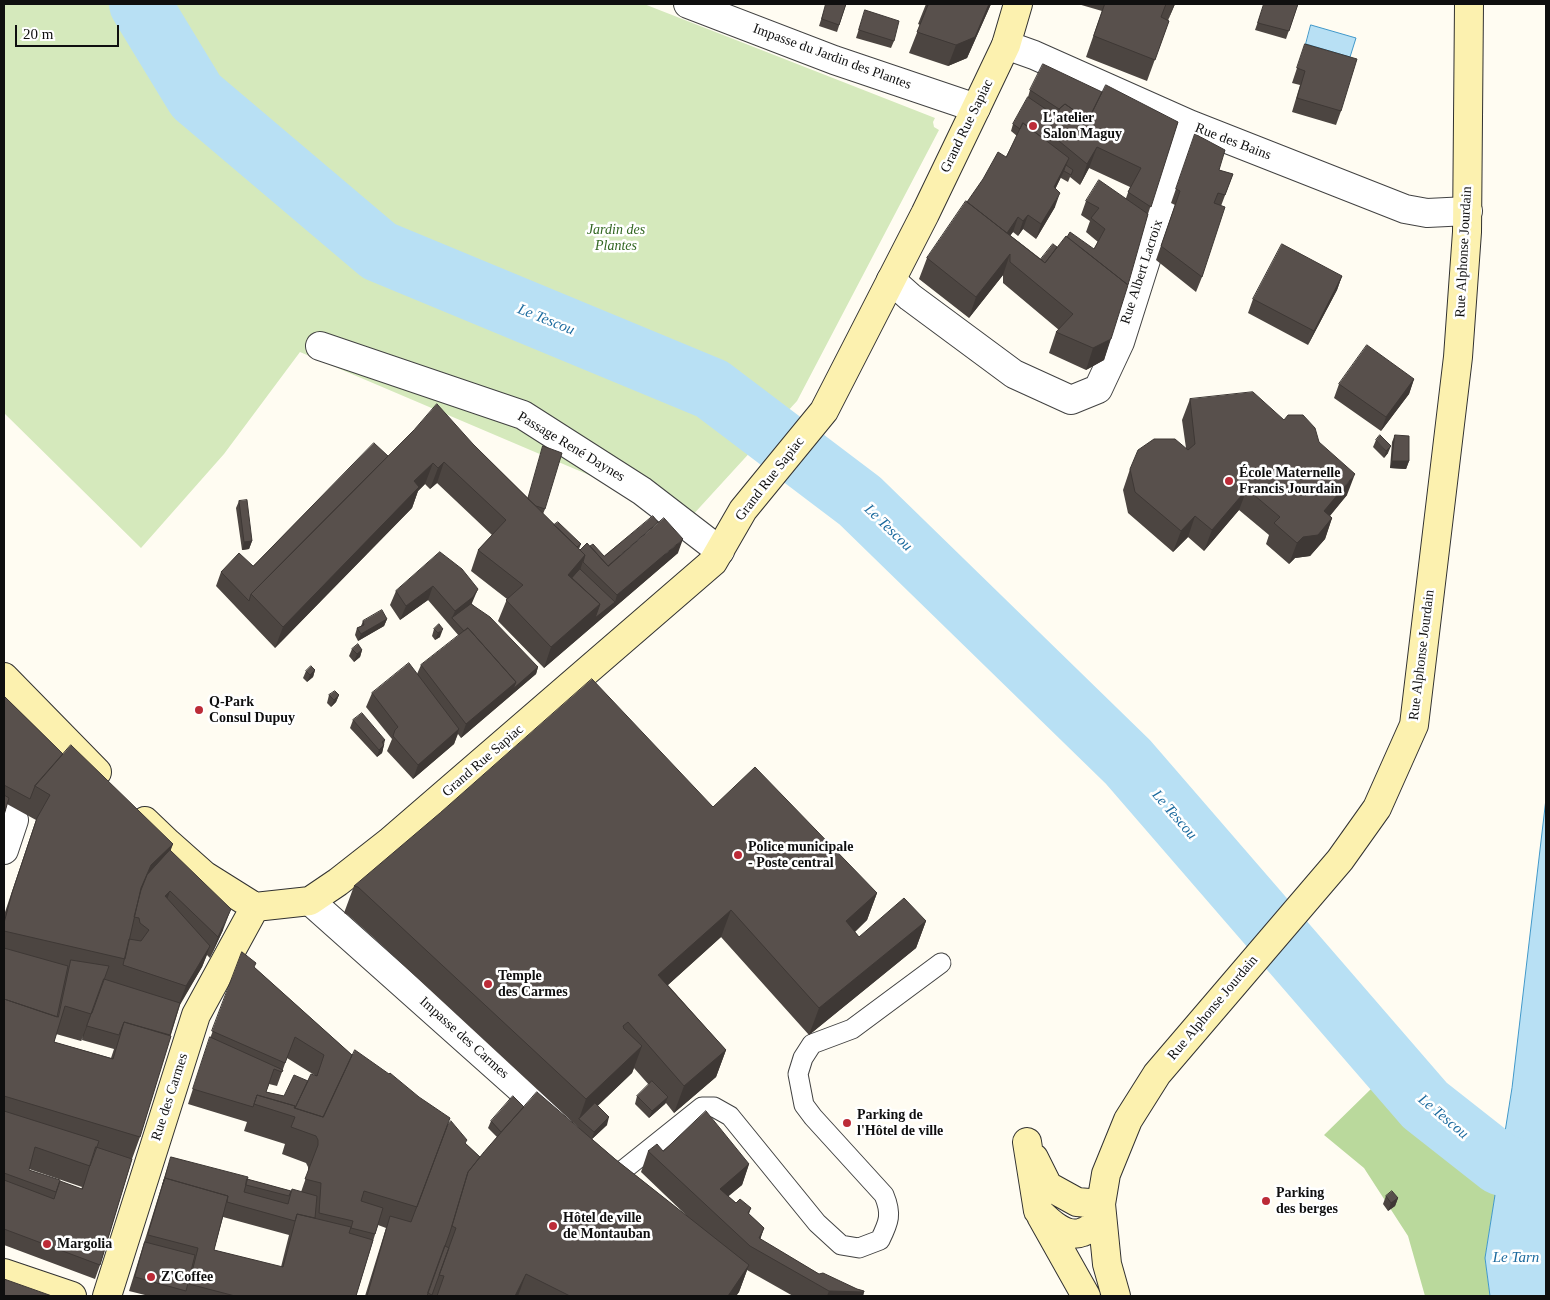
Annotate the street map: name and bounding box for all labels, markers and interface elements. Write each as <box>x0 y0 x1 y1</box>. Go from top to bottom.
scale bar <box>18 15 121 47</box>
street label: Impasse du Jardin des Plantes <box>751 21 913 93</box>
text: 20 m <box>23 26 53 42</box>
street label: Grand Rue Sapiac <box>937 77 997 175</box>
place label: L'atelier Salon Maguy <box>1043 110 1122 142</box>
marker: L'atelier Salon Maguy <box>1027 120 1039 132</box>
street label: Rue des Bains <box>1193 120 1273 164</box>
street label: Rue Alphonse Jourdain <box>1452 186 1476 318</box>
street label: Rue Albert Lacroix <box>1117 218 1167 326</box>
park label: Jardin des Plantes <box>587 222 645 254</box>
water label: Le Tescou <box>515 300 577 340</box>
street label: Passage René Daynes <box>514 408 628 486</box>
street label: Grand Rue Sapiac <box>732 434 808 524</box>
place label: École Maternelle Francis Jourdain <box>1239 465 1342 498</box>
marker: École Maternelle Francis Jourdain <box>1223 475 1235 487</box>
water label: Le Tescou <box>860 501 916 555</box>
street label: Rue Alphonse Jourdain <box>1406 589 1438 721</box>
place label: Q-Park Consul Dupuy <box>209 694 295 726</box>
marker: Q-Park Consul Dupuy <box>193 704 205 716</box>
street label: Grand Rue Sapiac <box>439 721 527 801</box>
water label: Le Tescou <box>1148 787 1200 843</box>
place label: Police municipale - Poste central <box>748 839 853 872</box>
marker: Police municipale - Poste central <box>732 849 744 861</box>
street label: Rue Alphonse Jourdain <box>1164 952 1262 1064</box>
place label: Temple des Carmes <box>498 968 568 1000</box>
marker: Temple des Carmes <box>482 978 494 990</box>
street label: Impasse des Carmes <box>416 994 512 1082</box>
street label: Rue des Carmes <box>148 1051 192 1143</box>
water label: Le Tescou <box>1414 1091 1472 1143</box>
place label: Parking de l'Hôtel de ville <box>857 1107 943 1140</box>
marker: Parking de l'Hôtel de ville <box>841 1117 853 1129</box>
place label: Parking des berges <box>1276 1185 1338 1218</box>
marker: Parking des berges <box>1260 1195 1272 1207</box>
place label: Hôtel de ville de Montauban <box>563 1210 651 1242</box>
marker: Hôtel de ville de Montauban <box>547 1220 559 1232</box>
place label: Margolia <box>57 1236 112 1252</box>
marker: Margolia <box>41 1238 53 1250</box>
water label: Le Tarn <box>1493 1249 1539 1267</box>
place label: Z'Coffee <box>161 1269 213 1285</box>
marker: Z'Coffee <box>145 1271 157 1283</box>

